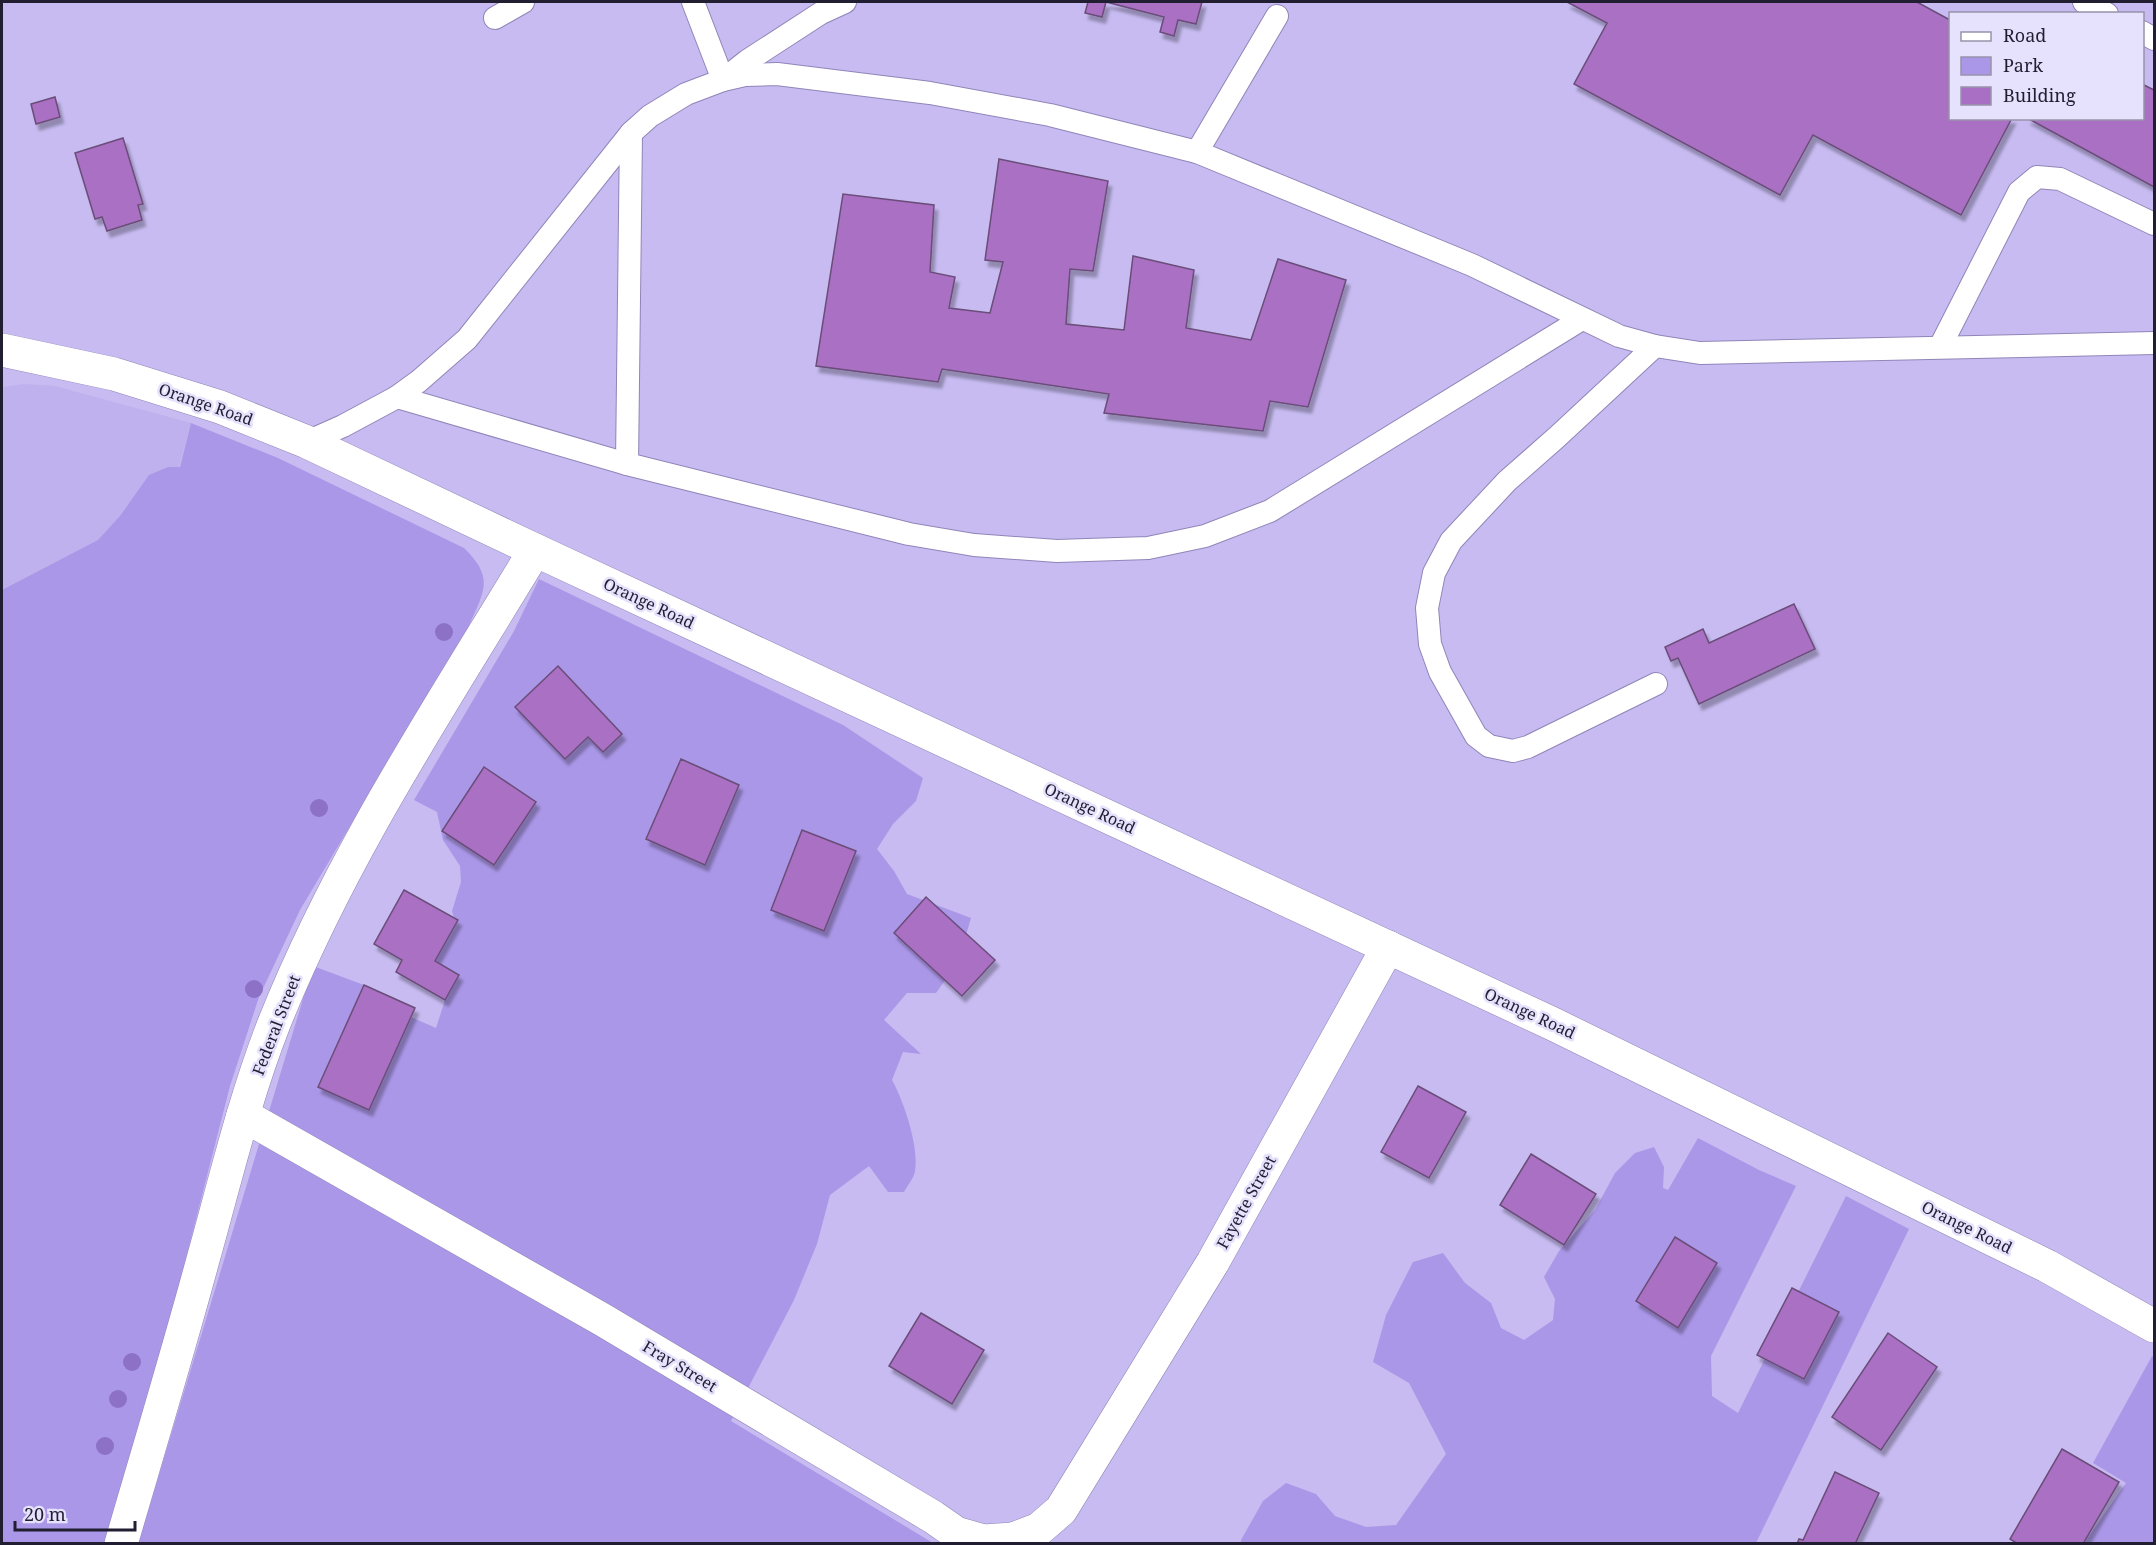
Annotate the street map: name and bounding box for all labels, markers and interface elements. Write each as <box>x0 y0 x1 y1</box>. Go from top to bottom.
legend <box>1949 12 2144 120</box>
text: Road <box>2003 23 2046 47</box>
text: Park <box>2003 53 2043 77</box>
text: Building <box>2003 83 2076 107</box>
street label: Orange Road <box>156 378 256 430</box>
street label: Orange Road <box>600 572 698 634</box>
street label: Orange Road <box>1041 777 1139 839</box>
street label: Federal Street <box>247 971 305 1078</box>
street label: Orange Road <box>1481 982 1579 1044</box>
street label: Fayette Street <box>1211 1151 1281 1253</box>
street label: Orange Road <box>1918 1196 2016 1259</box>
street label: Fray Street <box>639 1335 722 1397</box>
scale bar <box>15 1494 135 1532</box>
text: 20 m <box>24 1502 66 1526</box>

